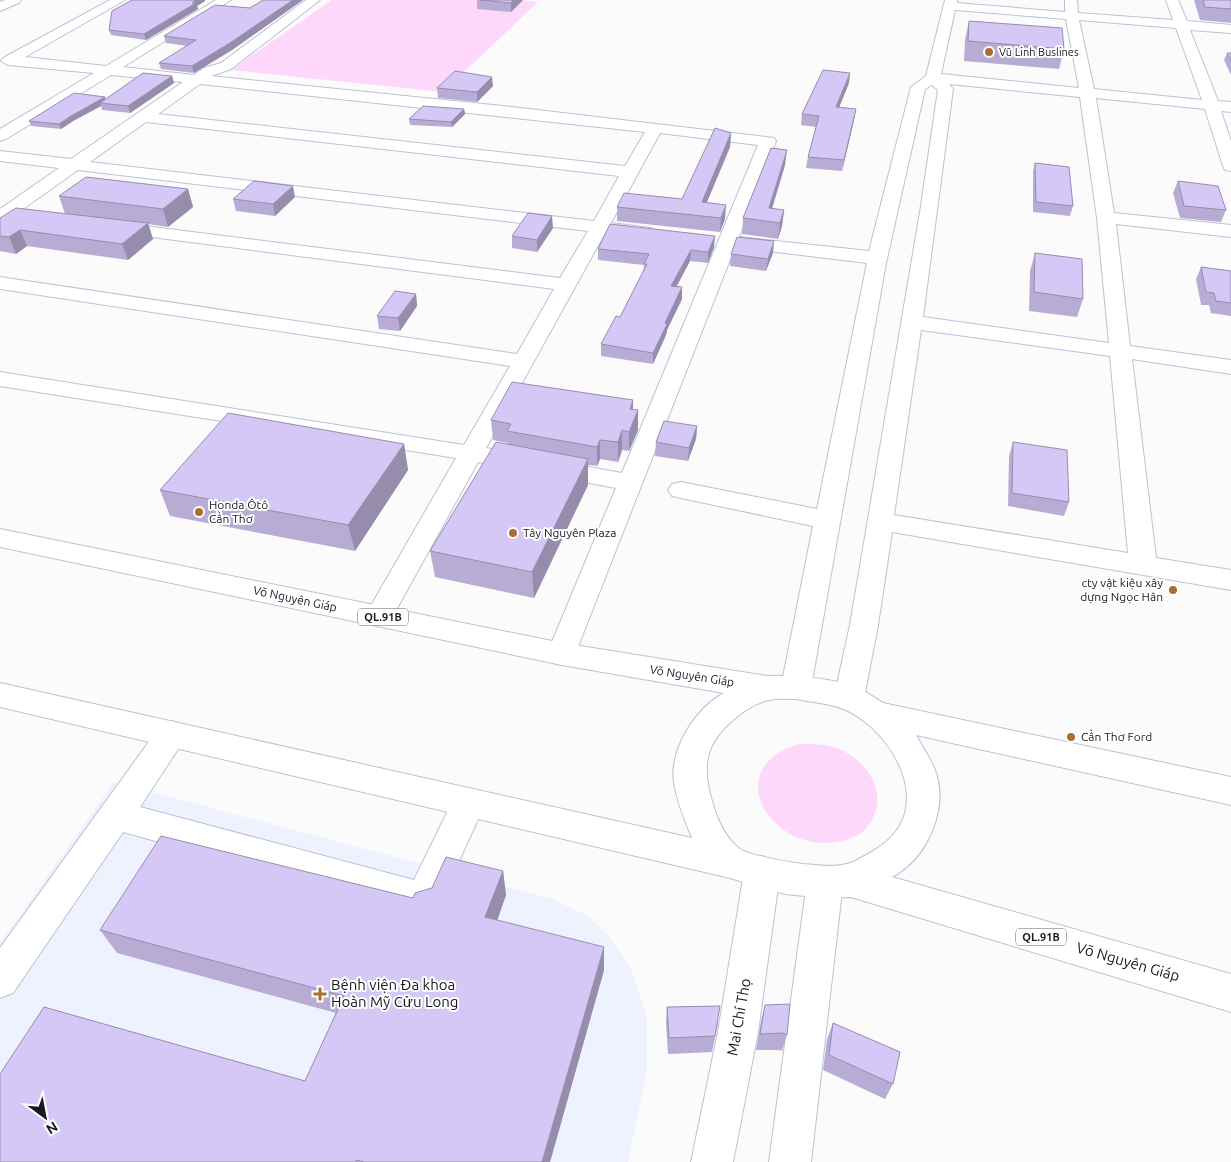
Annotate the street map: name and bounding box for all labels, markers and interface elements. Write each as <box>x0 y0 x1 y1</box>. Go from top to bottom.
marker: Vũ Linh Buslines <box>983 46 995 58</box>
place label: Vũ Linh Buslines <box>999 46 1079 58</box>
place label: Honda Ôtô Cần Thơ <box>209 498 268 525</box>
marker: Honda Ôtô Cần Thơ <box>193 506 205 518</box>
place label: Tây Nguyên Plaza <box>523 526 616 539</box>
marker: Tây Nguyên Plaza <box>507 527 519 539</box>
place label: cty vật kiệu xây dựng Ngọc Hân <box>1080 576 1163 604</box>
street label: Võ Nguyên Giáp <box>252 583 338 614</box>
marker: cty vật kiệu xây dựng Ngọc Hân <box>1167 584 1179 596</box>
road number: QL.91B <box>358 608 408 626</box>
street label: Võ Nguyên Giáp <box>649 662 735 689</box>
place label: Cần Thơ Ford <box>1081 729 1152 743</box>
marker: Cần Thơ Ford <box>1065 731 1077 743</box>
road number: QL.91B <box>1016 929 1066 946</box>
street label: Võ Nguyên Giáp <box>1075 939 1182 984</box>
place label: Bệnh viện Đa khoa Hoàn Mỹ Cửu Long <box>331 976 458 1010</box>
street label: Mai Chí Thọ <box>723 977 754 1057</box>
marker: Bệnh viện Đa khoa Hoàn Mỹ Cửu Long <box>313 987 327 1001</box>
north arrow <box>20 1092 70 1142</box>
text: N <box>43 1118 61 1138</box>

